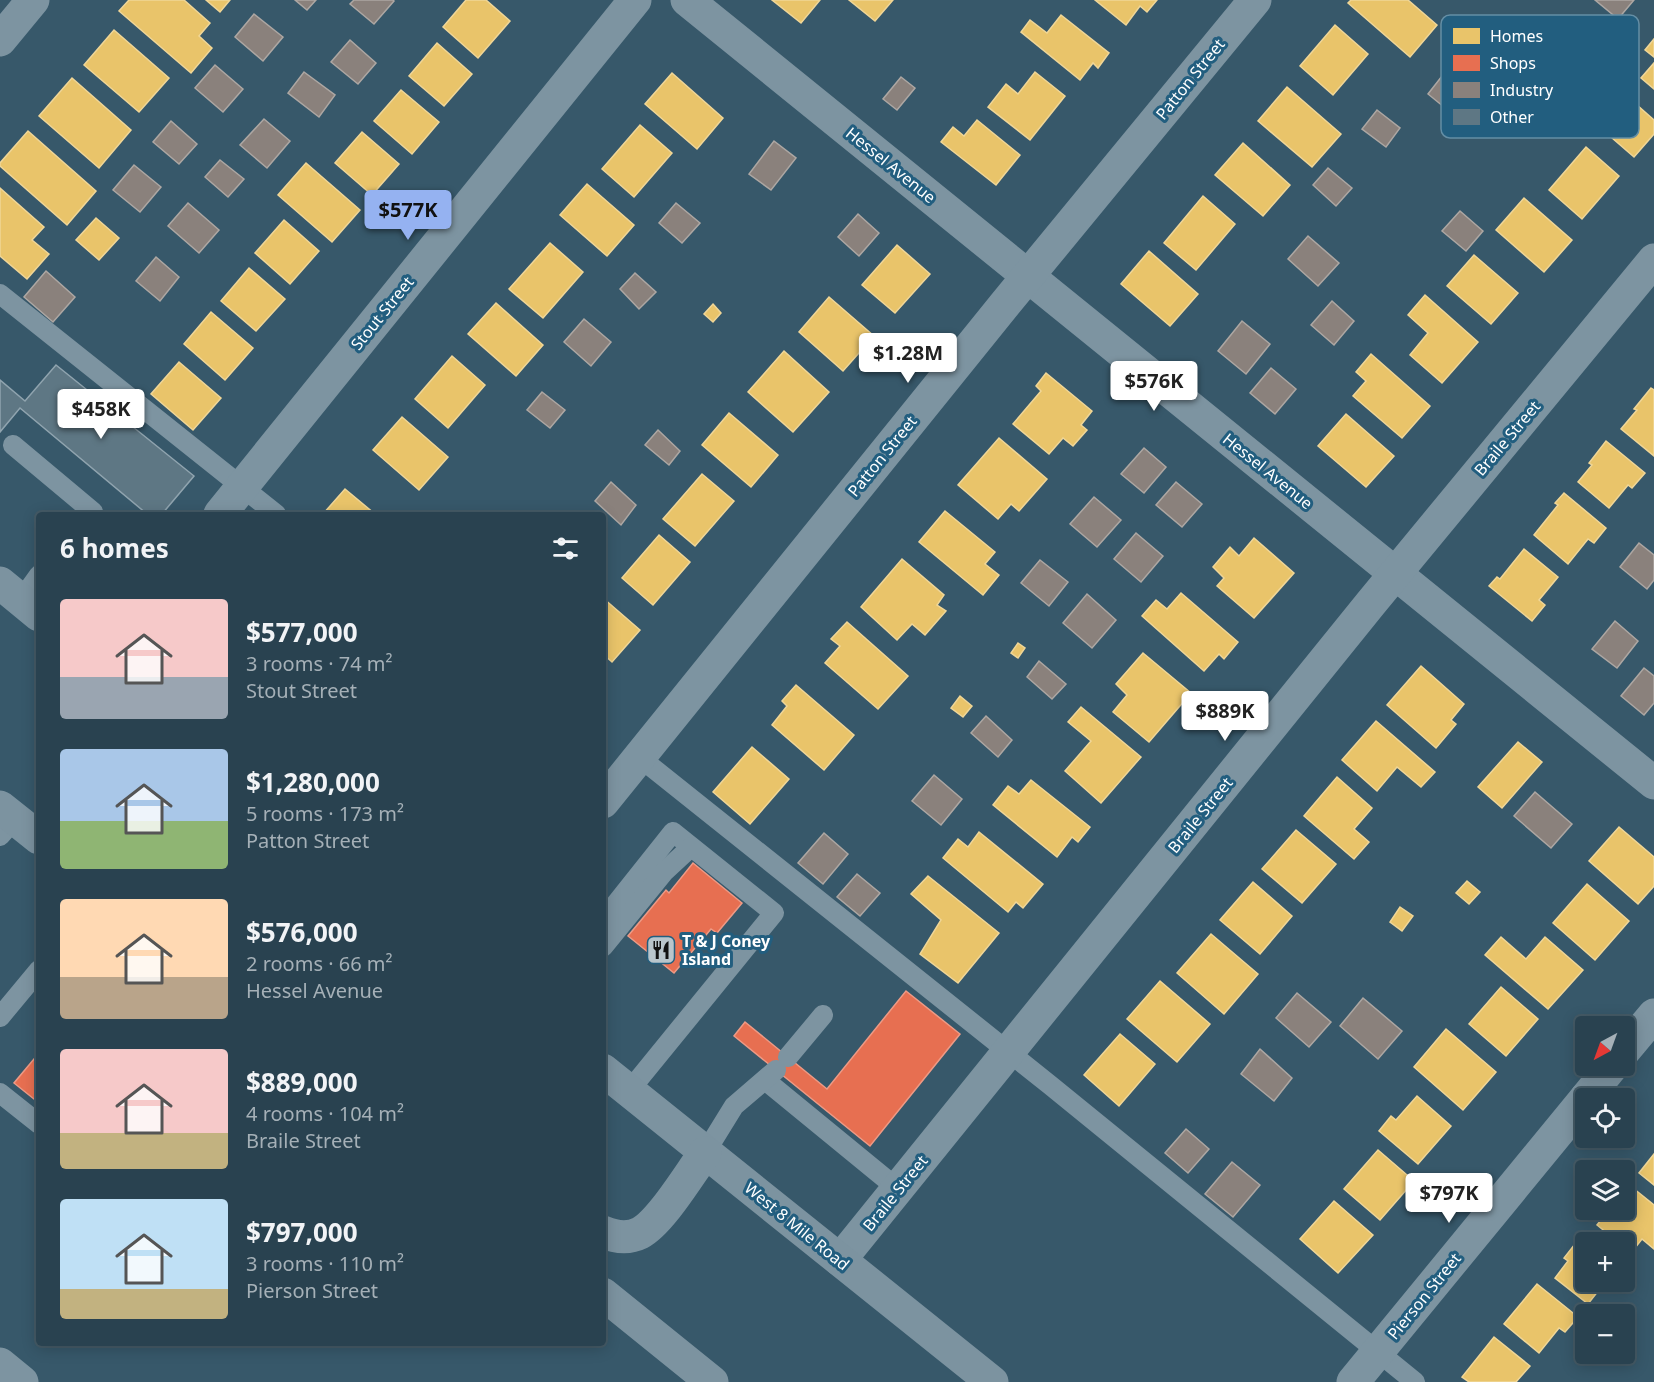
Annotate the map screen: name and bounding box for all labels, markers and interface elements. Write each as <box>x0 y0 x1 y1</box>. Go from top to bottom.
legend <box>1441 15 1639 138</box>
text: Homes <box>1490 25 1543 47</box>
street label: Patton Street <box>1150 34 1230 124</box>
text: Shops <box>1490 52 1536 74</box>
text: Industry <box>1490 79 1554 101</box>
text: Other <box>1490 106 1534 128</box>
street label: Hessel Avenue <box>841 122 941 208</box>
pin: $577K <box>366 190 450 241</box>
text: $577K <box>378 196 438 223</box>
street label: Stout Street <box>346 271 419 354</box>
pin: $1.28M <box>859 333 957 384</box>
text: $1.28M <box>873 339 943 366</box>
pin: $576K <box>1112 361 1196 412</box>
text: $576K <box>1124 367 1184 394</box>
pin: $458K <box>59 389 143 440</box>
text: $458K <box>71 395 131 422</box>
street label: Braile Street <box>1469 396 1545 480</box>
street label: Patton Street <box>842 411 922 501</box>
street label: Hessel Avenue <box>1218 428 1318 514</box>
text: 6 homes <box>60 530 169 566</box>
icon: filters <box>549 532 582 565</box>
text: $577,000 <box>246 614 358 650</box>
icon: home <box>108 623 180 695</box>
text: 3 rooms · 74 m² <box>246 650 393 677</box>
text: Stout Street <box>246 677 357 704</box>
pin: $889K <box>1183 691 1267 742</box>
text: $889K <box>1195 697 1255 724</box>
text: $1,280,000 <box>246 764 380 800</box>
street label: Braile Street <box>1163 772 1238 858</box>
icon: home <box>108 773 180 845</box>
text: 5 rooms · 173 m² <box>246 800 404 827</box>
text: Patton Street <box>246 827 369 854</box>
text: $576,000 <box>246 914 358 950</box>
icon: home <box>108 923 180 995</box>
place label: T & J Coney Island <box>682 930 771 970</box>
restaurant icon: T & J Coney Island <box>645 934 677 966</box>
text: 2 rooms · 66 m² <box>246 950 393 977</box>
text: Hessel Avenue <box>246 977 383 1004</box>
north arrow <box>1575 1016 1635 1076</box>
map controls <box>1575 1016 1635 1364</box>
text: $889,000 <box>246 1064 358 1100</box>
icon: home <box>108 1073 180 1145</box>
button: locate <box>1575 1088 1635 1148</box>
text: 4 rooms · 104 m² <box>246 1100 404 1127</box>
text: Braile Street <box>246 1127 361 1154</box>
street label: Braile Street <box>858 1150 933 1236</box>
button: layers <box>1575 1160 1635 1220</box>
pin: $797K <box>1407 1173 1491 1224</box>
street label: West 8 Mile Road <box>740 1177 854 1275</box>
text: $797K <box>1419 1179 1479 1206</box>
text: $797,000 <box>246 1214 358 1250</box>
icon: home <box>108 1223 180 1295</box>
button: + <box>1575 1232 1635 1292</box>
street label: Pierson Street <box>1382 1248 1466 1344</box>
text: 3 rooms · 110 m² <box>246 1250 404 1277</box>
text: Pierson Street <box>246 1277 378 1304</box>
button: − <box>1575 1304 1635 1364</box>

